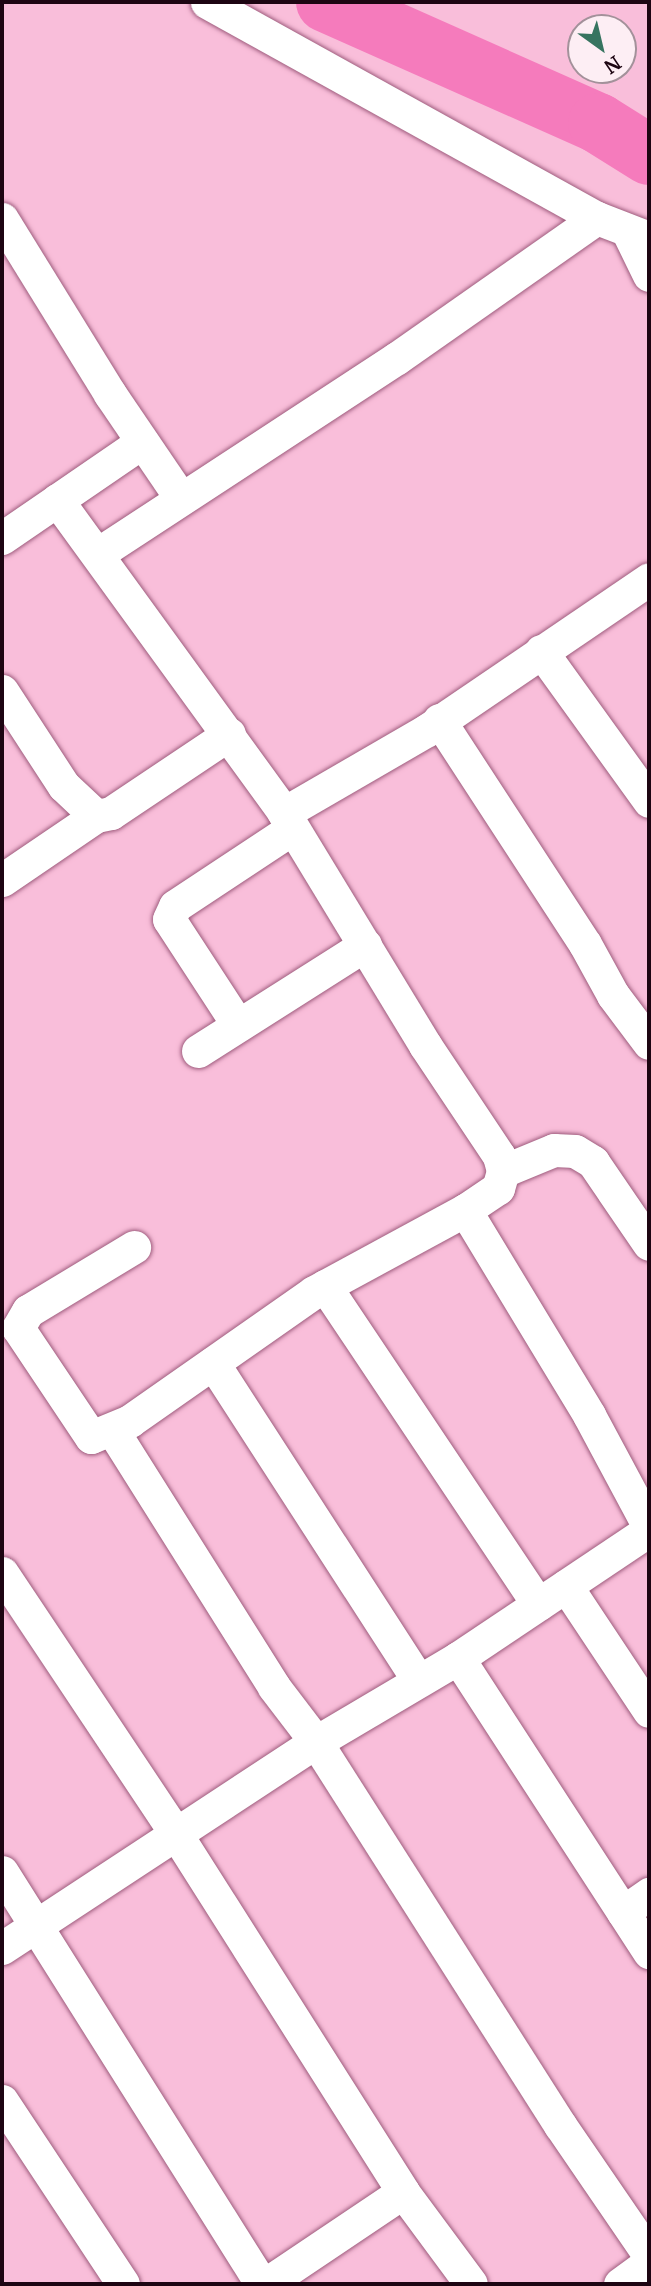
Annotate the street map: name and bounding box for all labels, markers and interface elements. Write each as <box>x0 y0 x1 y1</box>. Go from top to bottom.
north arrow <box>567 14 637 84</box>
text: N <box>600 51 626 79</box>

